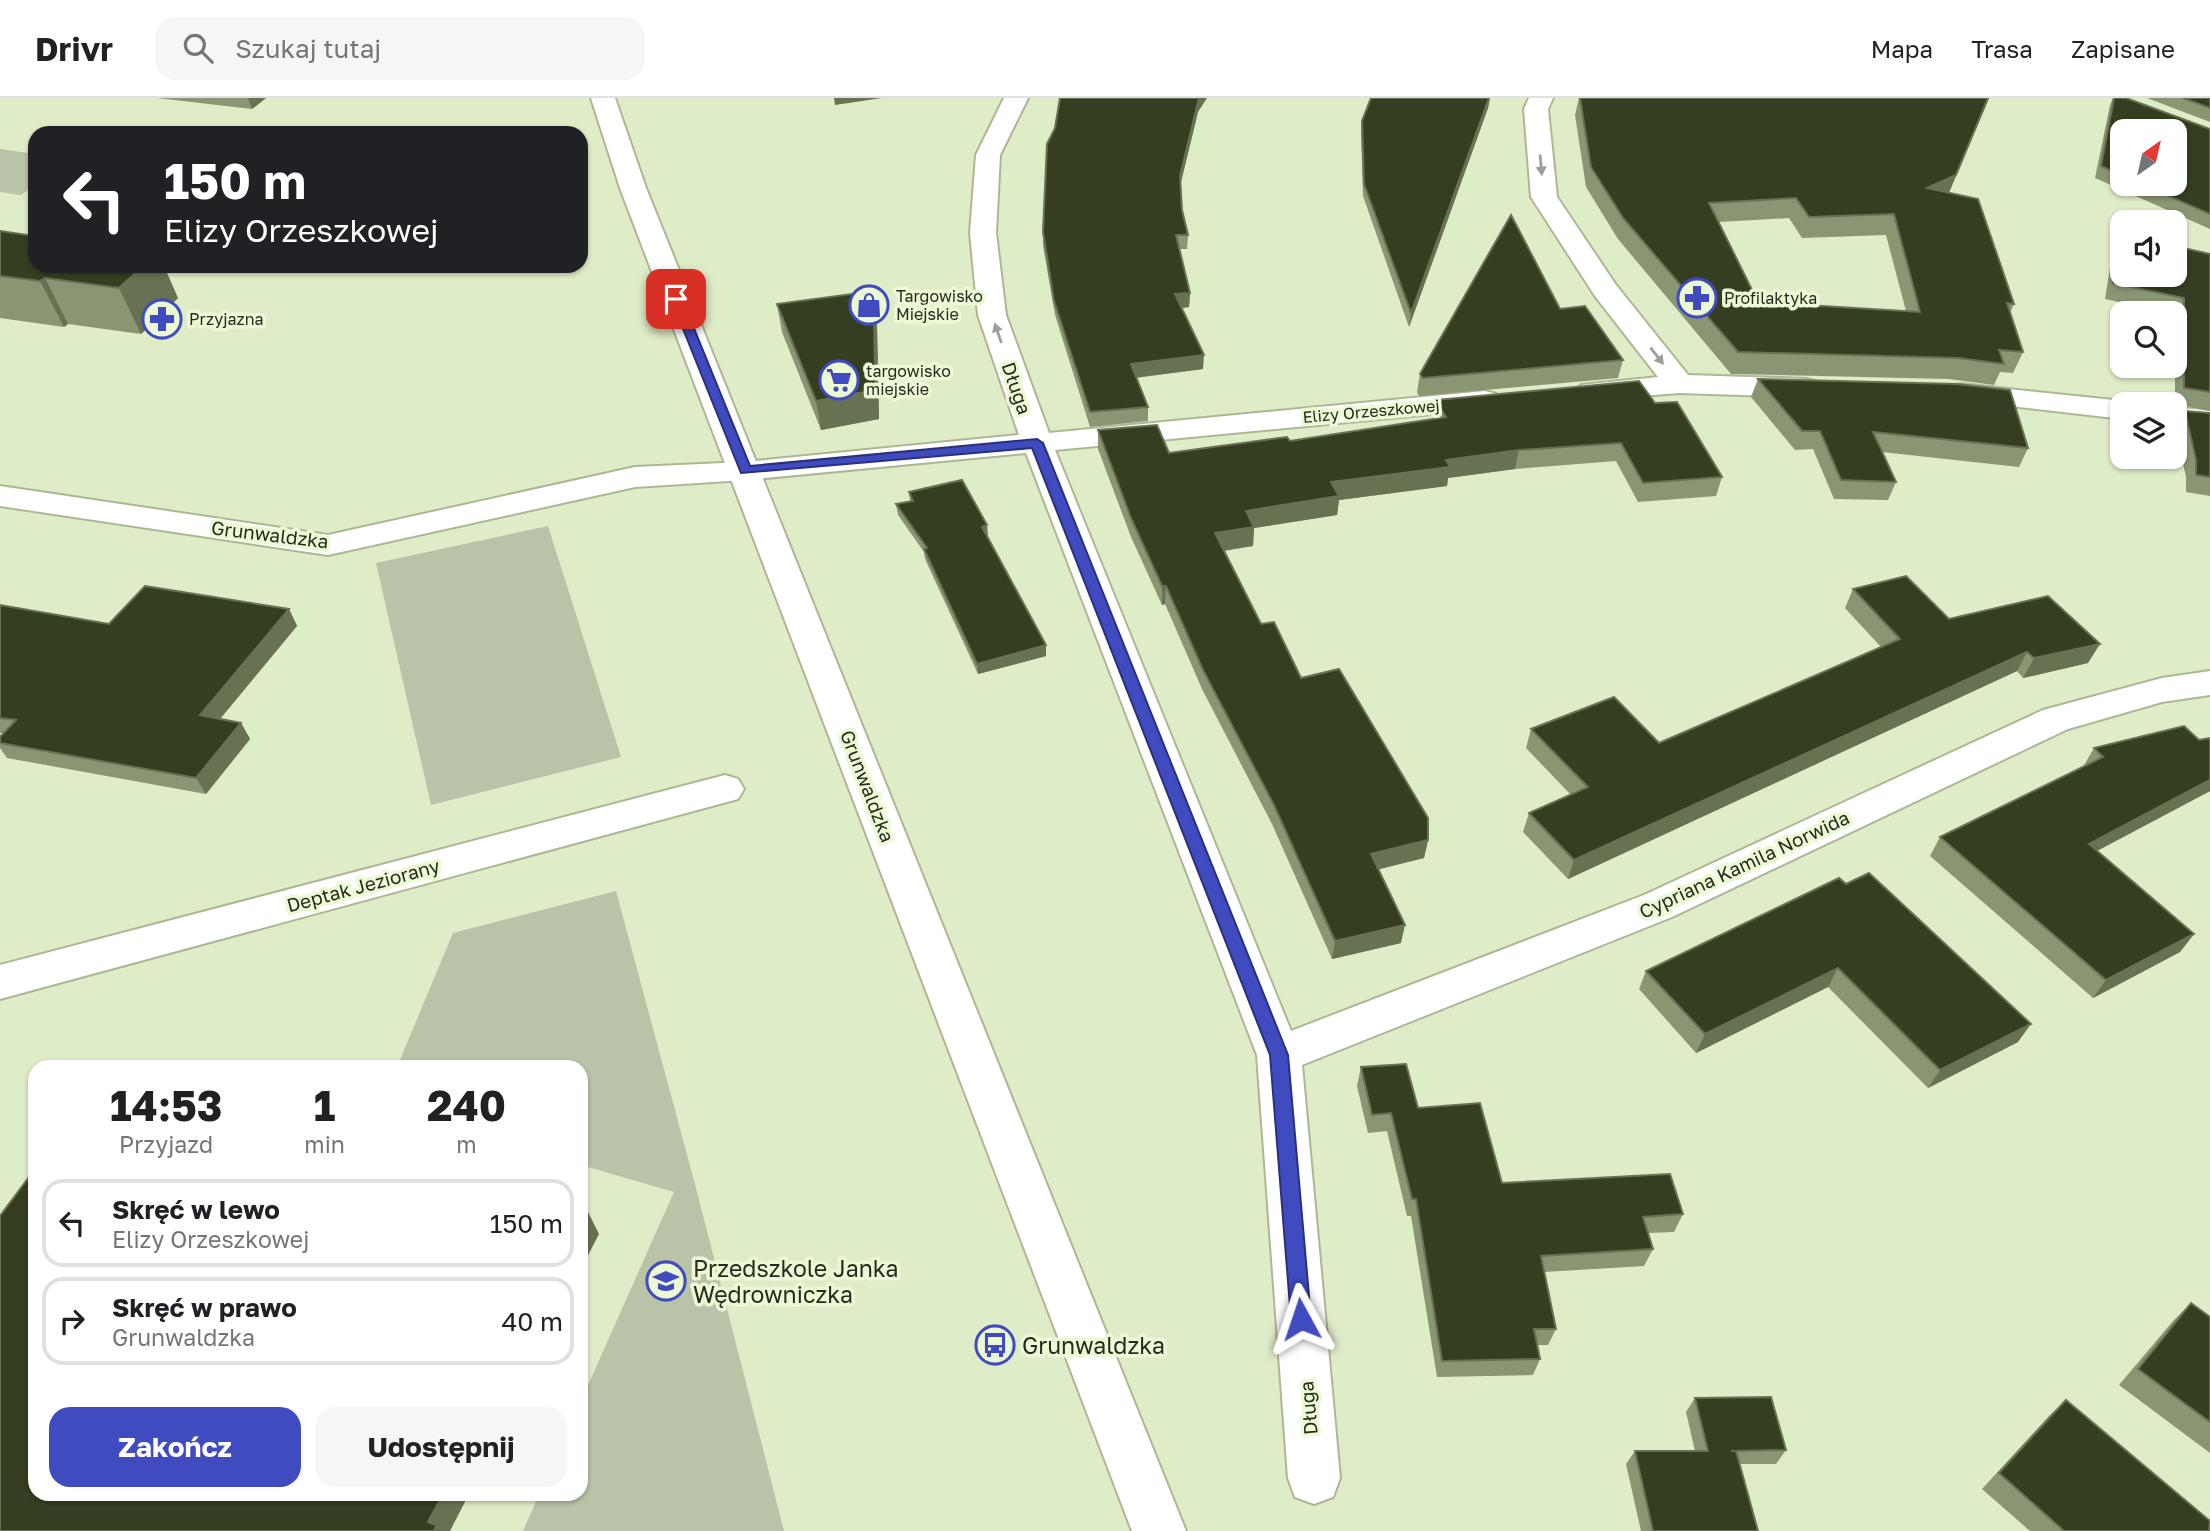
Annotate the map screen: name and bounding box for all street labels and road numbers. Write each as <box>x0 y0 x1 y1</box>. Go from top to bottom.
street label: Długa <box>997 359 1037 417</box>
street label: Elizy Orzeszkowej <box>1302 395 1440 427</box>
street label: Grunwaldzka <box>210 515 330 553</box>
street label: Grunwaldzka <box>836 727 900 845</box>
street label: Cypriana Kamila Norwida <box>1635 805 1853 923</box>
street label: Deptak Jeziorany <box>284 853 442 916</box>
street label: Długa <box>1294 1380 1322 1436</box>

